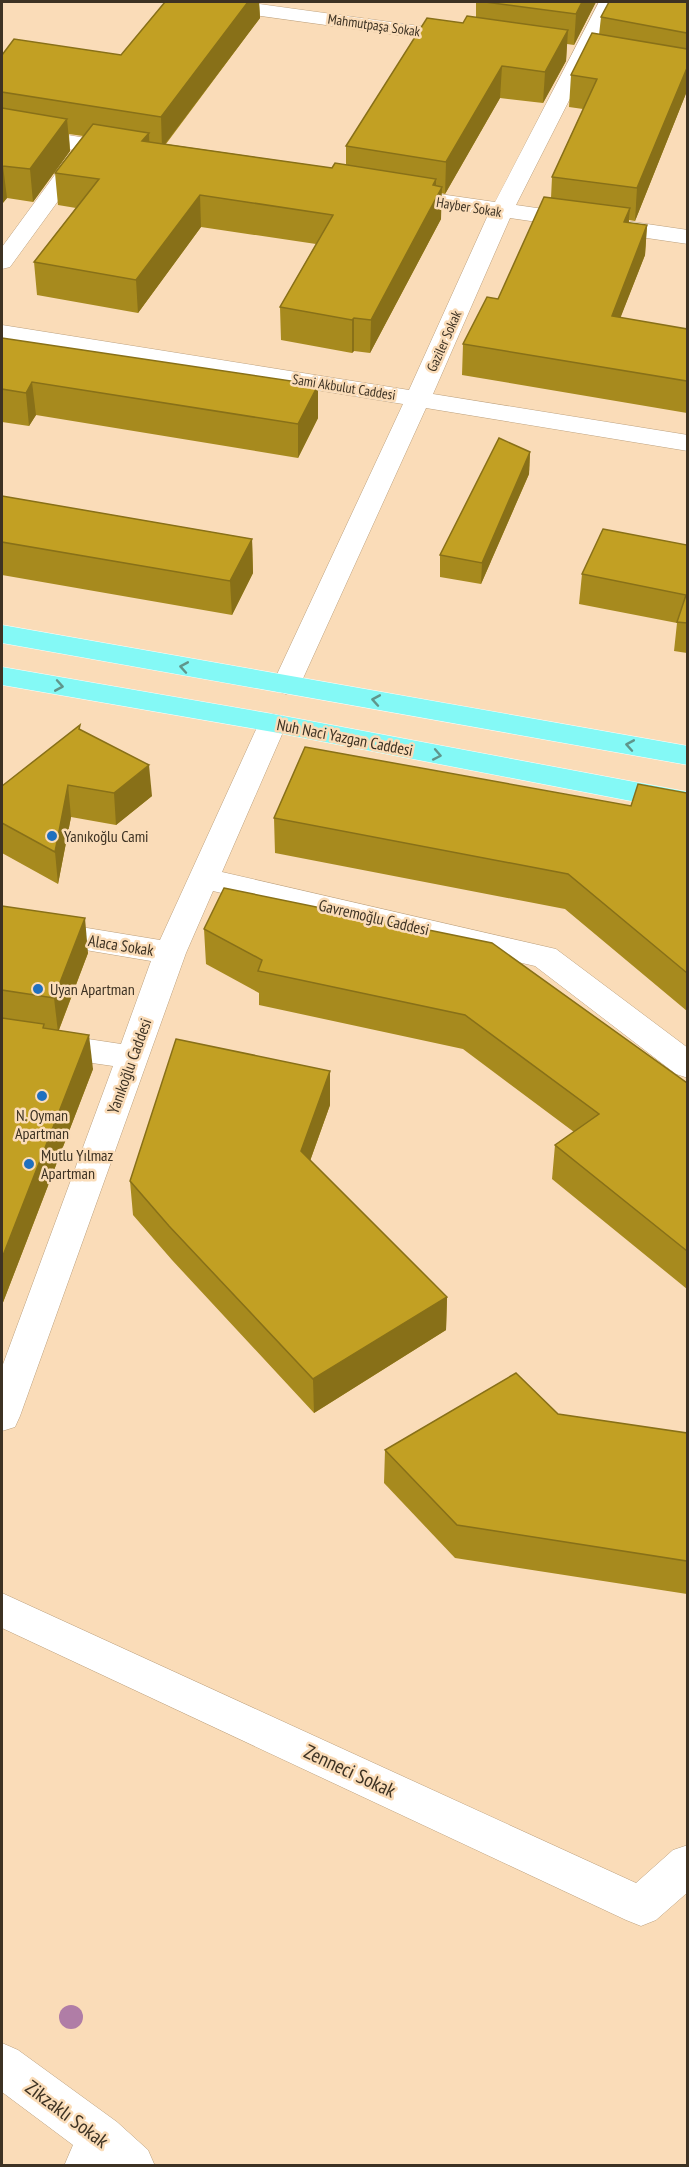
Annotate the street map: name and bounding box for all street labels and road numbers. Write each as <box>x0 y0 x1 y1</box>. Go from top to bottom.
street label: Mahmutpaşa Sokak <box>327 10 422 40</box>
street label: Hayber Sokak <box>435 193 503 221</box>
street label: Gaziler Sokak <box>423 307 466 374</box>
street label: Sami Akbulut Caddesi <box>291 370 397 404</box>
street label: Nuh Naci Yazgan Caddesi <box>275 714 415 760</box>
street label: Gavremoğlu Caddesi <box>317 895 431 939</box>
street label: Alaca Sokak <box>87 930 156 960</box>
street label: Yanıkoğlu Caddesi <box>102 1016 156 1116</box>
street label: Zenneci Sokak <box>300 1738 400 1804</box>
street label: Zikzaklı Sokak <box>20 2074 114 2154</box>

